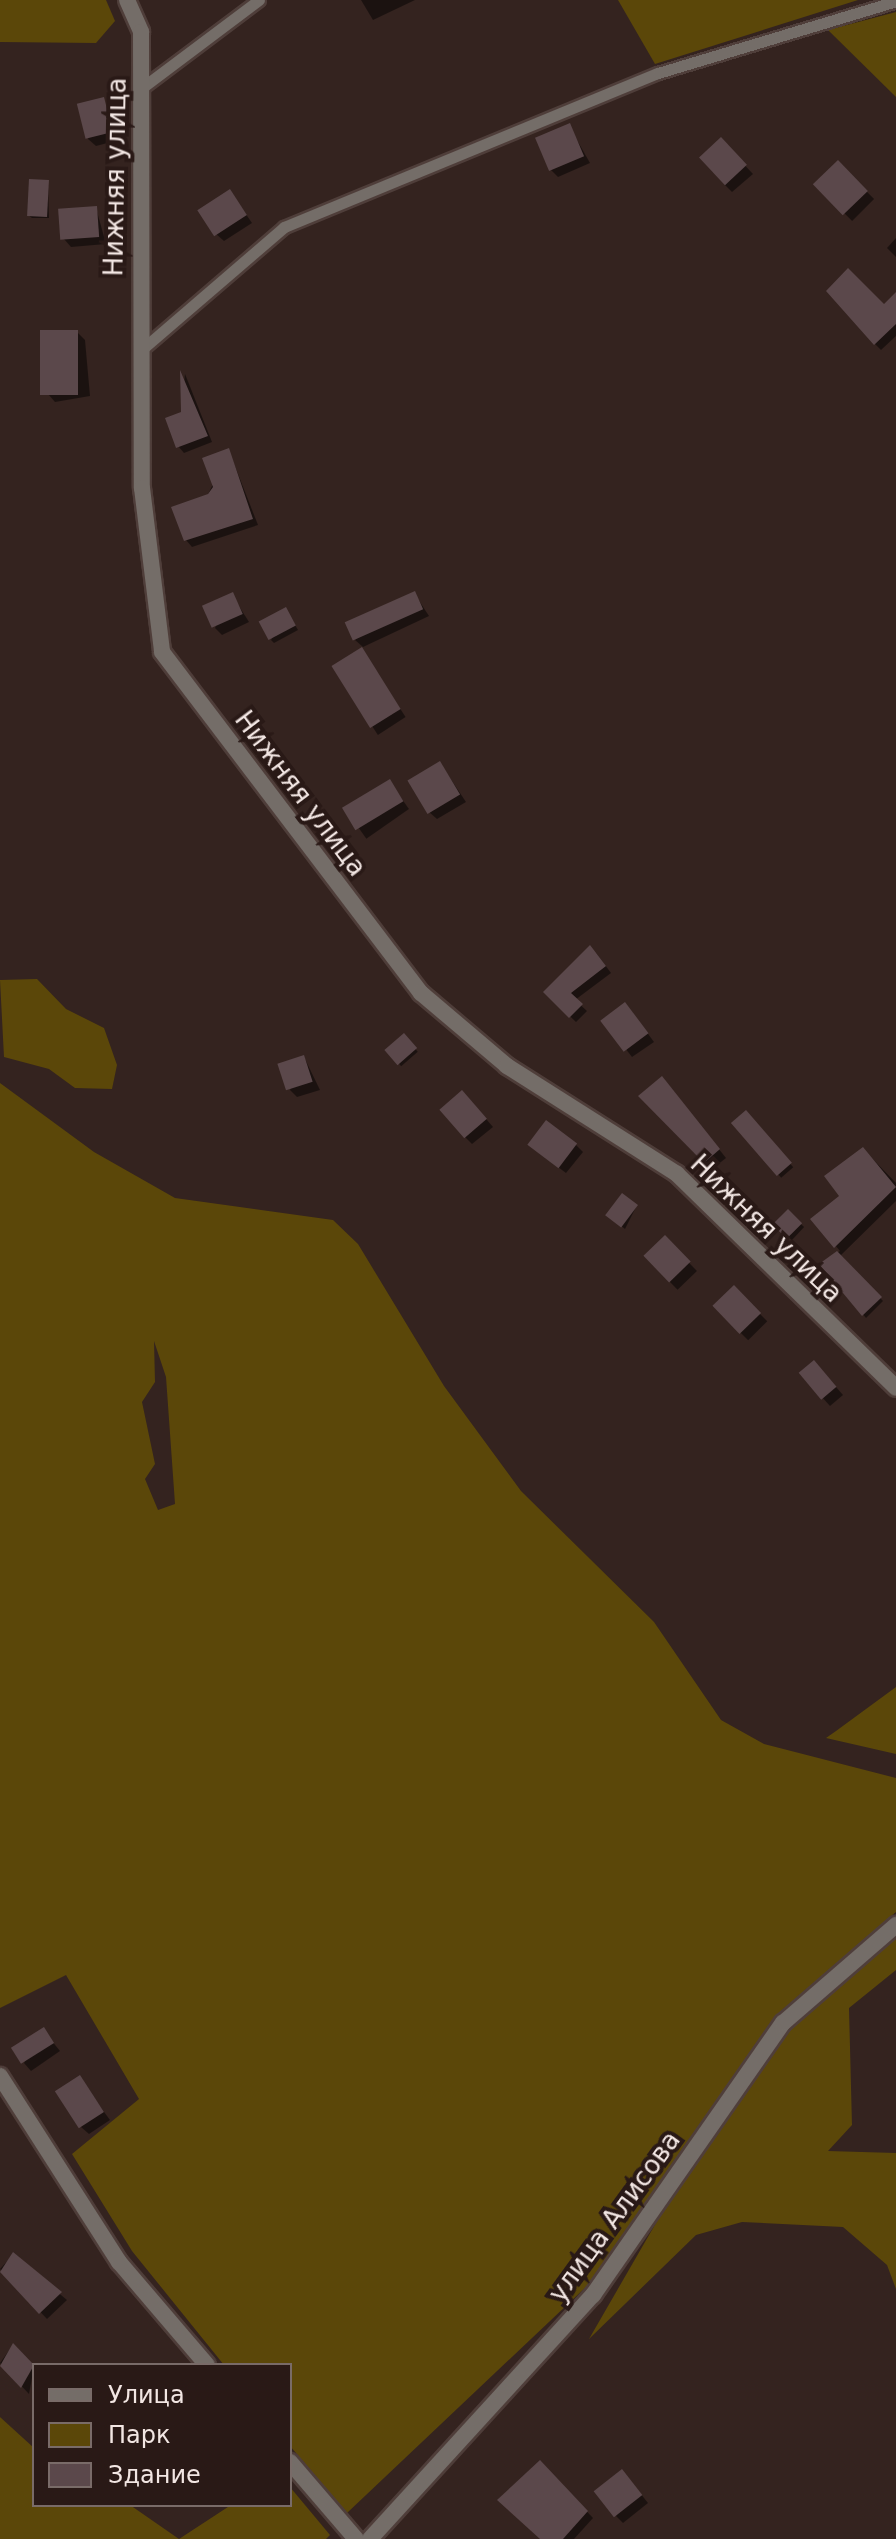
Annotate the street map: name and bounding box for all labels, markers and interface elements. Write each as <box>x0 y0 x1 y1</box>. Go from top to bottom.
street label: Нижняя улица <box>99 77 133 277</box>
street label: Нижняя улица <box>228 705 372 883</box>
street label: Нижняя улица <box>684 1149 848 1309</box>
street label: улица Алисова <box>543 2125 687 2309</box>
legend <box>32 2363 292 2507</box>
text: Улица <box>108 2381 185 2409</box>
text: Парк <box>108 2421 170 2449</box>
text: Здание <box>108 2461 201 2489</box>

